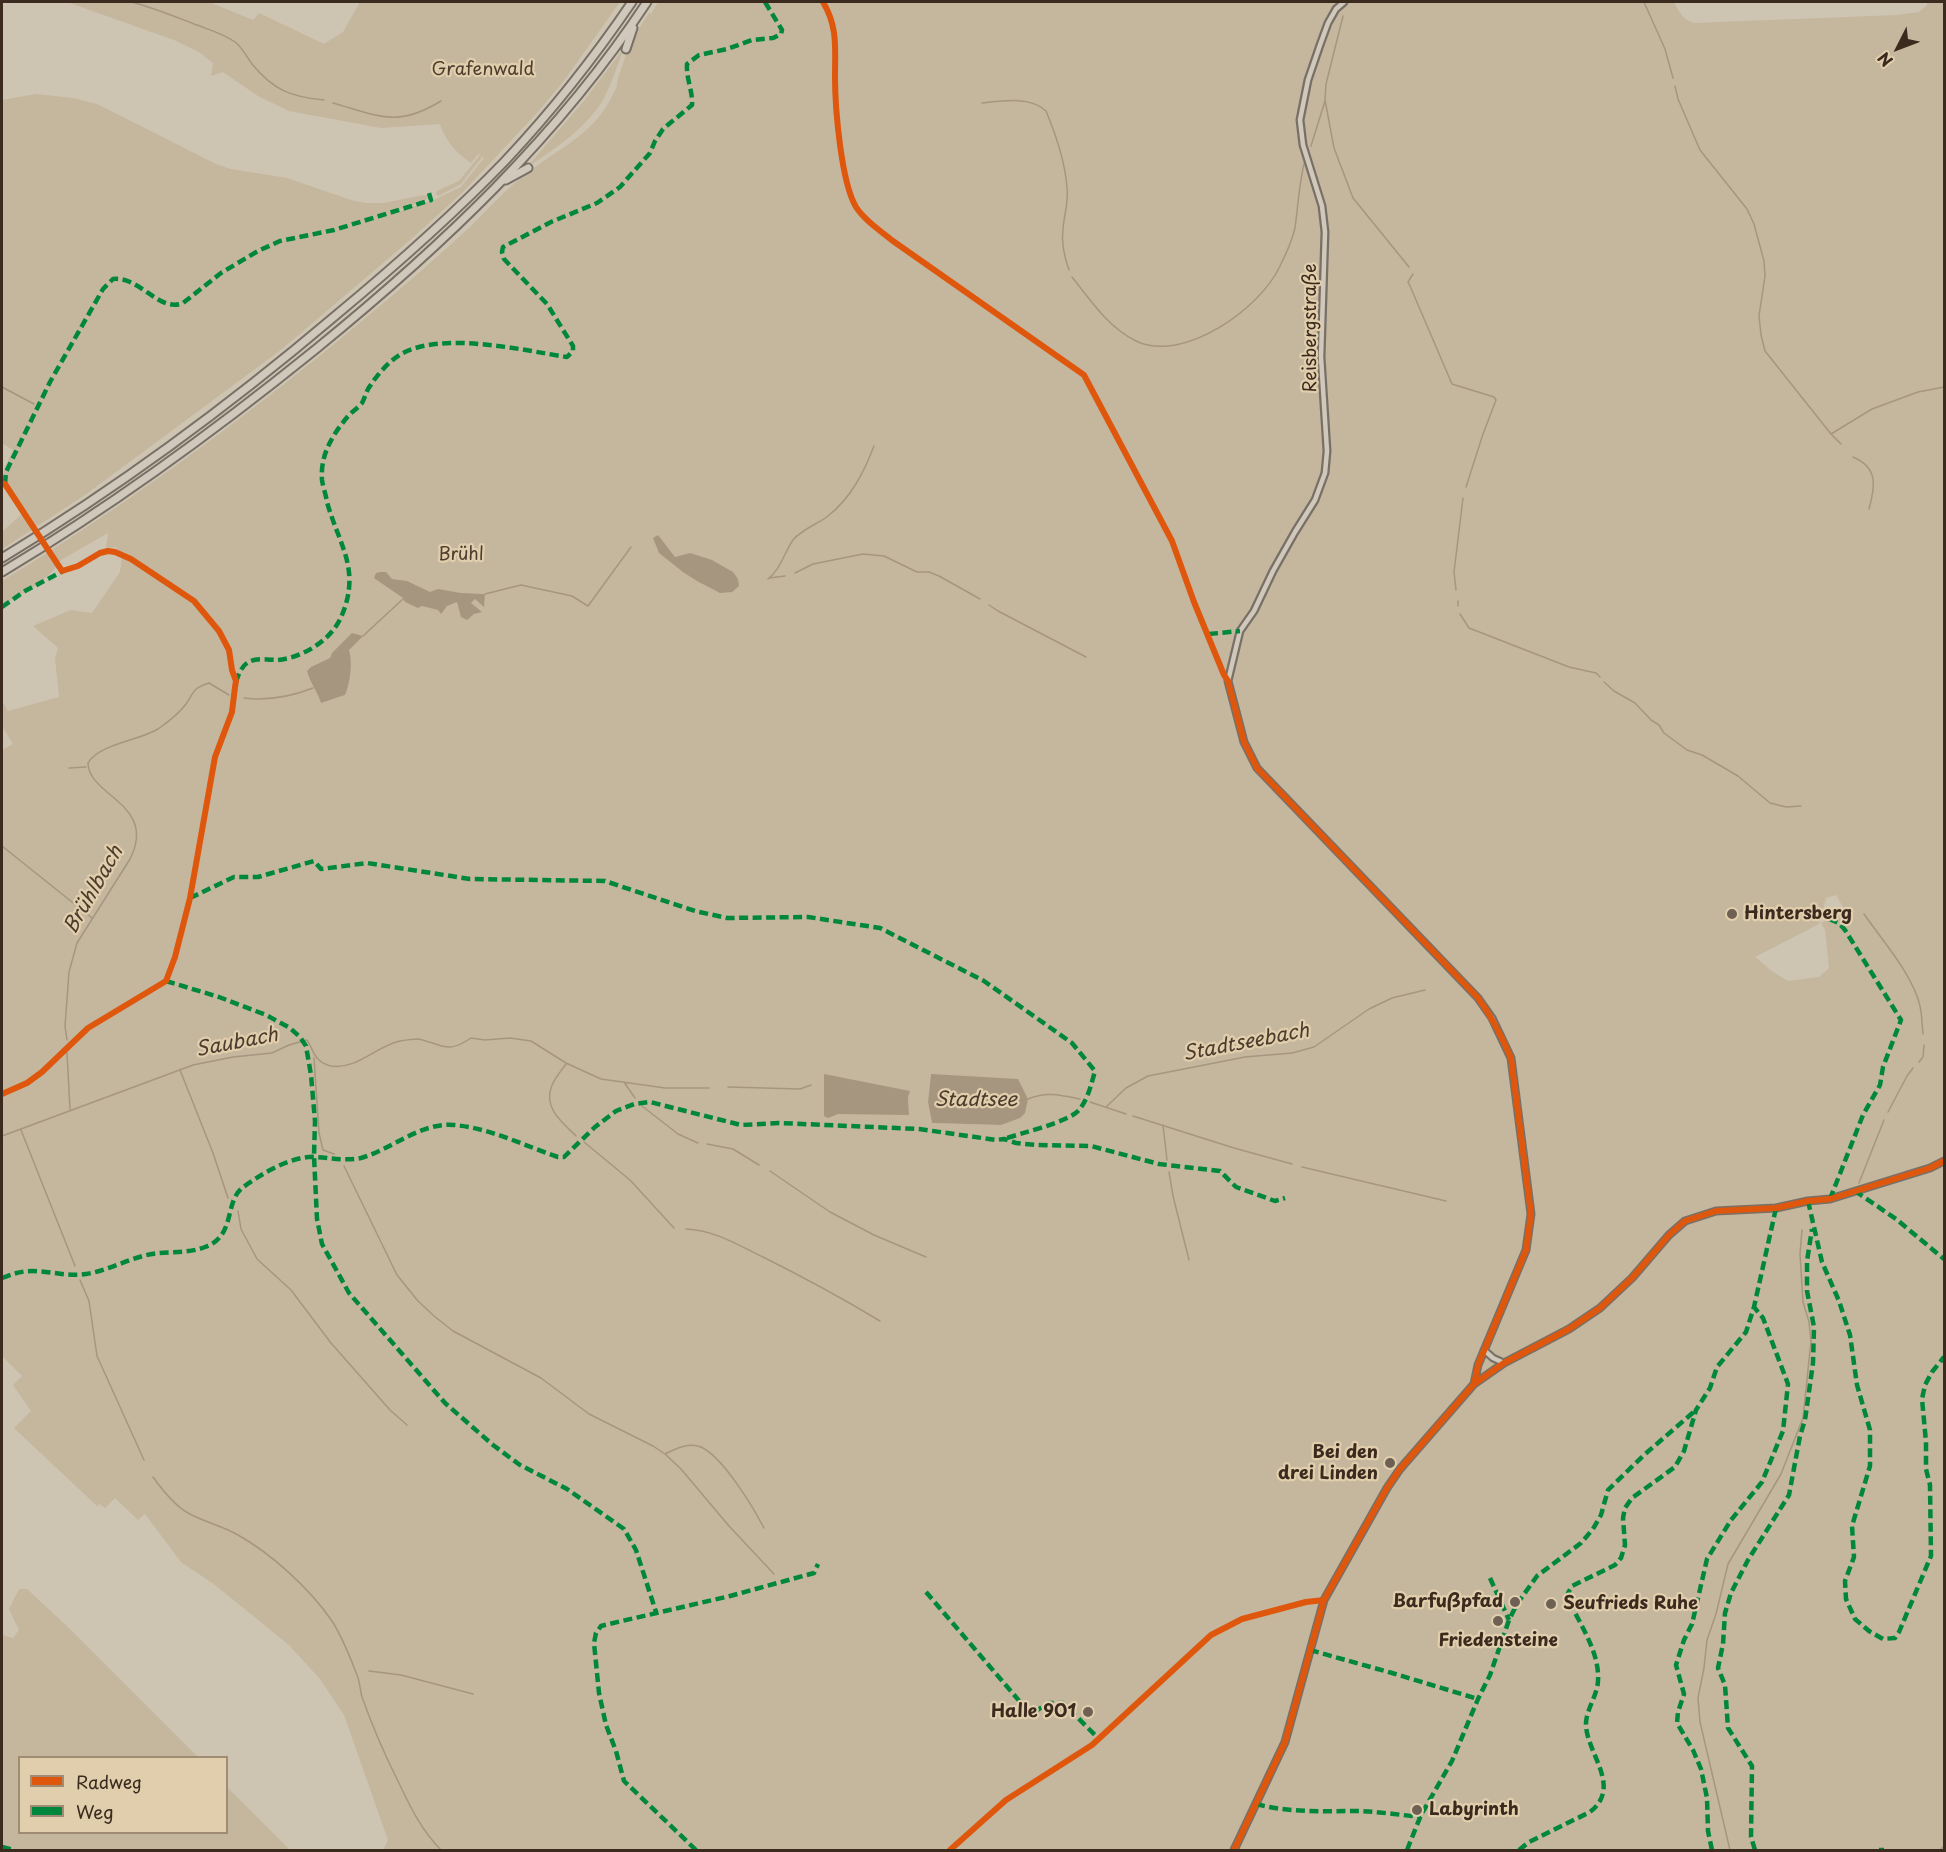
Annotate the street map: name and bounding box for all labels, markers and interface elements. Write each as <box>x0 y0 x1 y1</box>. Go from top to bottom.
north arrow <box>1868 18 1928 78</box>
text: N <box>1871 47 1898 73</box>
park label: Grafenwald <box>432 59 534 81</box>
street label: Reisbergstraße <box>1300 263 1322 393</box>
park label: Brühl <box>438 544 484 566</box>
water label: Brühlbach <box>59 842 129 938</box>
place label: Hintersberg <box>1744 903 1852 925</box>
marker: Hintersberg <box>1725 907 1739 921</box>
water label: Stadtseebach <box>1181 1019 1311 1067</box>
water label: Saubach <box>194 1023 280 1063</box>
water label: Stadtsee <box>934 1088 1018 1112</box>
place label: Bei den drei Linden <box>1278 1442 1378 1484</box>
marker: Bei den drei Linden <box>1383 1456 1397 1470</box>
place label: Barfußpfad <box>1392 1591 1503 1613</box>
place label: Seufrieds Ruhe <box>1563 1593 1698 1615</box>
marker: Barfußpfad <box>1508 1595 1522 1609</box>
marker: Seufrieds Ruhe <box>1544 1597 1558 1611</box>
marker: Friedensteine <box>1491 1614 1505 1628</box>
place label: Friedensteine <box>1438 1630 1558 1652</box>
place label: Halle 901 <box>991 1701 1076 1723</box>
marker: Halle 901 <box>1081 1705 1095 1719</box>
legend <box>18 1756 228 1834</box>
text: Radweg <box>76 1768 142 1795</box>
text: Weg <box>76 1798 114 1825</box>
place label: Labyrinth <box>1429 1799 1519 1821</box>
marker: Labyrinth <box>1410 1803 1424 1817</box>

